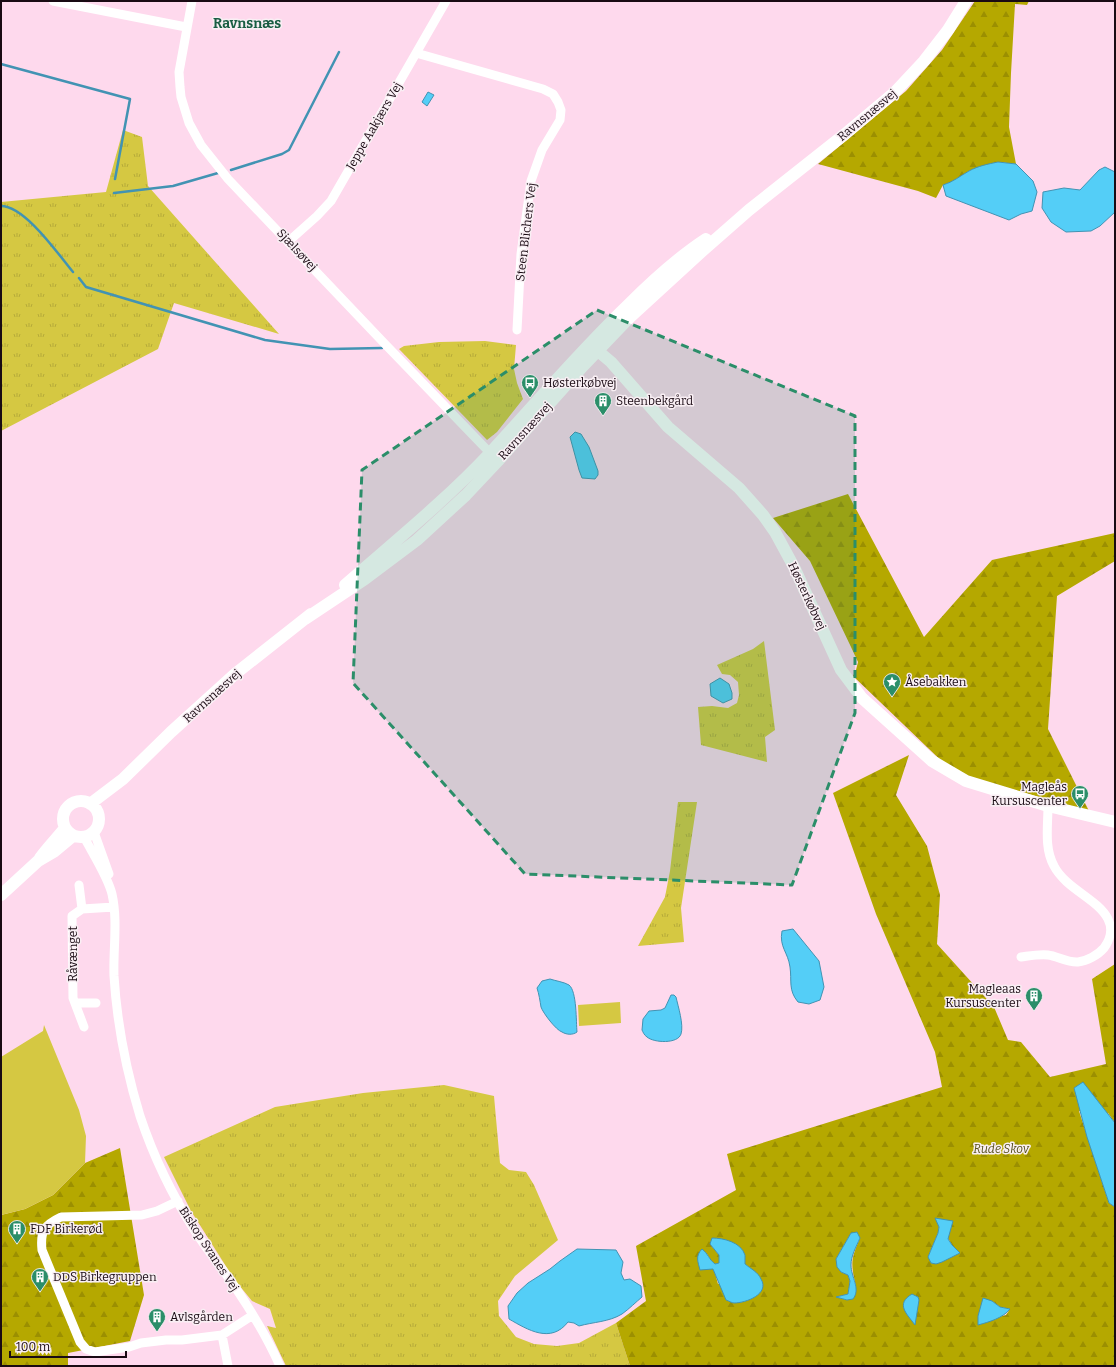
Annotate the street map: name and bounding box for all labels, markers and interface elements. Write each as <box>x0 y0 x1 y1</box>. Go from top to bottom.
district label: Ravnsnæs <box>213 15 281 32</box>
street label: Jeppe Aakjærs Vej <box>343 80 405 173</box>
street label: Ravnsnæsvej <box>835 86 899 144</box>
street label: Steen Blichers Vej <box>513 182 539 282</box>
street label: Sjælsøvej <box>274 226 320 274</box>
bus stop icon: Høsterkøbvej <box>520 373 540 398</box>
place label: Høsterkøbvej <box>543 376 617 390</box>
building icon: Steenbekgård <box>593 391 613 416</box>
place label: Steenbekgård <box>616 394 693 408</box>
street label: Ravnsnæsvej <box>495 399 555 463</box>
street label: Høsterkøbvej <box>785 560 829 632</box>
street label: Ravnsnæsvej <box>180 666 244 726</box>
place icon: Åsebakken <box>882 672 902 697</box>
place label: Åsebakken <box>905 674 967 689</box>
place label: Magleås Kursuscenter <box>991 780 1068 808</box>
bus stop icon: Magleås Kursuscenter <box>1070 784 1090 809</box>
street label: Råvænget <box>66 926 80 982</box>
place label: Magleaas Kursuscenter <box>945 982 1022 1010</box>
building icon: Magleaas Kursuscenter <box>1024 986 1044 1011</box>
park label: Rude Skov <box>973 1142 1030 1156</box>
street label: Biskop Svanes Vej <box>176 1204 242 1294</box>
building icon: FDF Birkerød <box>7 1219 27 1244</box>
place label: FDF Birkerød <box>30 1222 102 1236</box>
building icon: DDS Birkegruppen <box>30 1267 50 1292</box>
place label: DDS Birkegruppen <box>53 1270 157 1284</box>
building icon: Avlsgården <box>147 1307 167 1332</box>
place label: Avlsgården <box>170 1310 233 1324</box>
scale bar <box>10 1333 126 1359</box>
text: 100 m <box>16 1340 51 1354</box>

